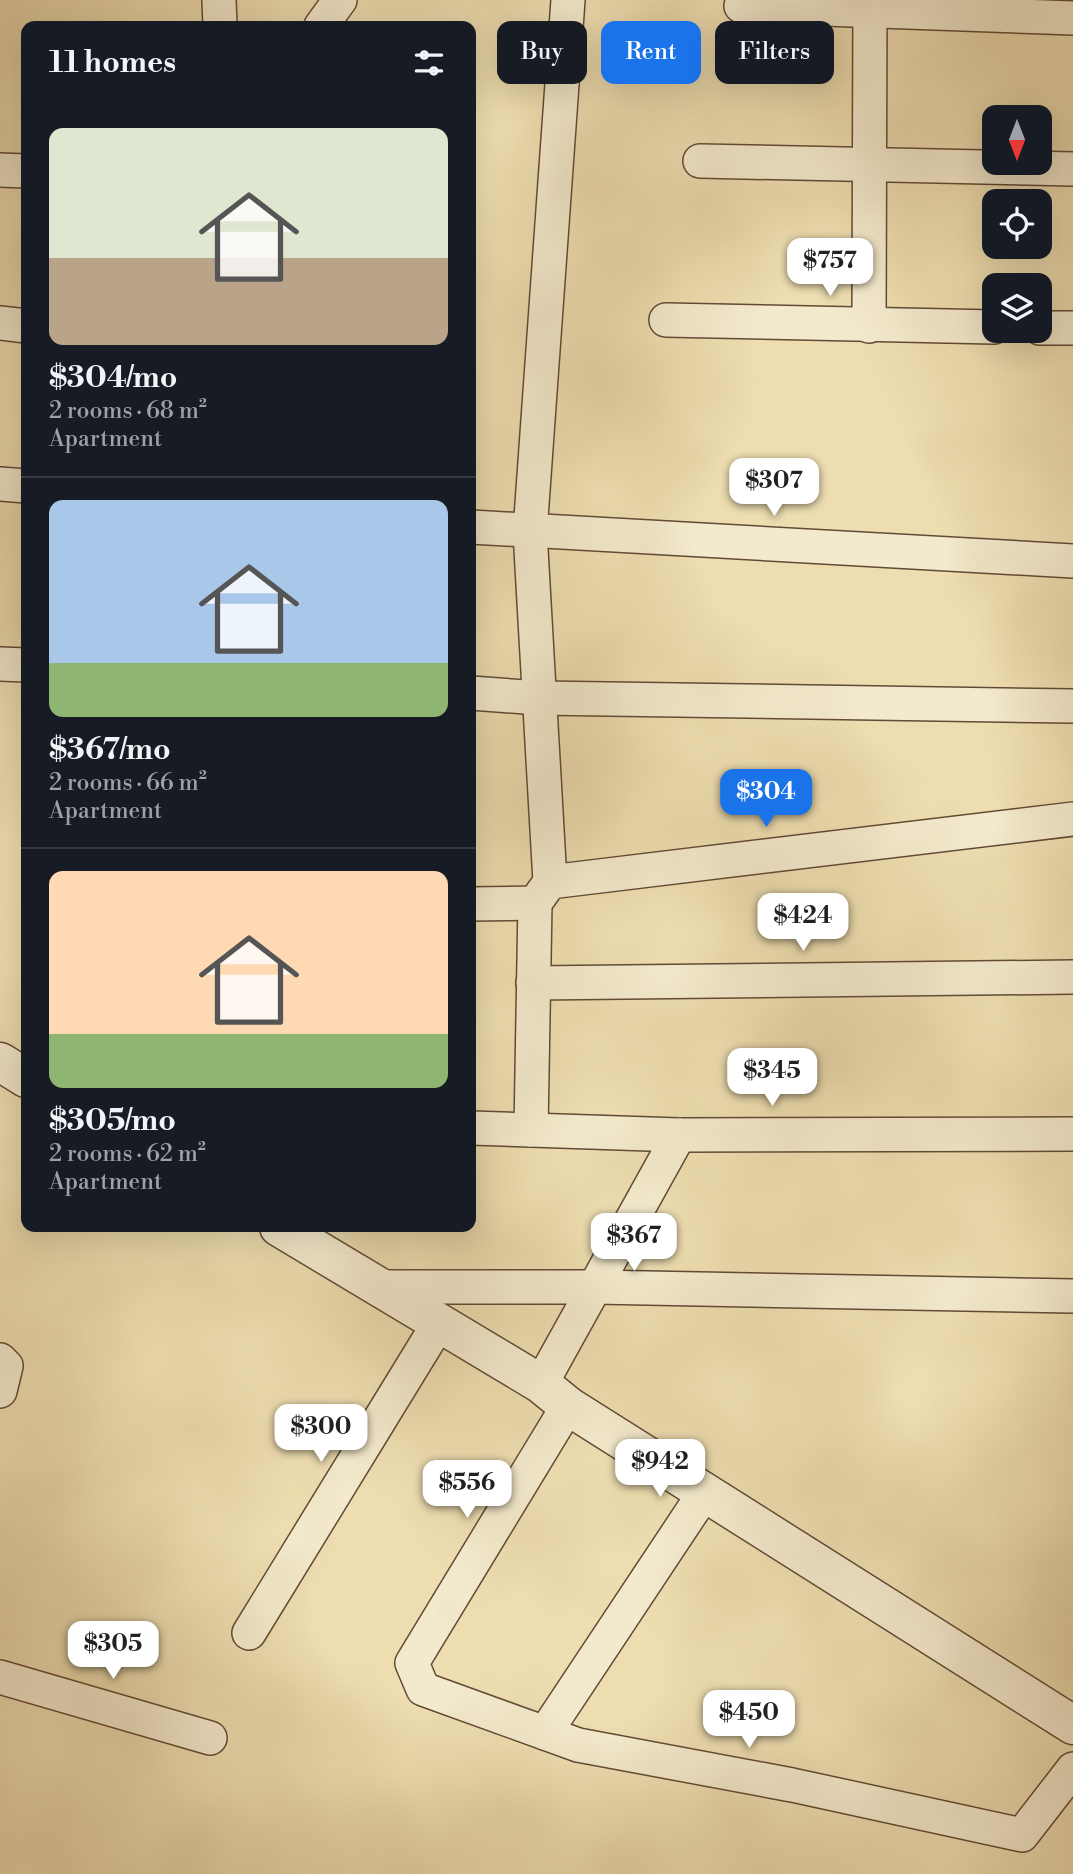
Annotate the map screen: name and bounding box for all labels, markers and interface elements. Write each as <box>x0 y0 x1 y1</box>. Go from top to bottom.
chip: Buy <box>497 21 587 84</box>
chip: Rent <box>601 21 701 84</box>
chip: Filters <box>715 21 834 84</box>
text: 11 homes <box>49 44 176 82</box>
icon: filters <box>410 44 448 82</box>
north arrow <box>982 105 1052 175</box>
map controls <box>982 105 1052 343</box>
icon: home <box>186 174 312 300</box>
button: locate <box>982 189 1052 259</box>
pin: $757 <box>789 238 871 298</box>
text: $757 <box>803 247 857 275</box>
button: layers <box>982 273 1052 343</box>
text: $304/mo <box>49 359 177 397</box>
text: 2 rooms · 68 m² <box>49 397 207 425</box>
text: Apartment <box>49 425 162 453</box>
pin: $307 <box>733 458 815 518</box>
text: $307 <box>745 467 803 495</box>
icon: home <box>186 546 312 672</box>
text: $367/mo <box>49 731 171 769</box>
text: 2 rooms · 66 m² <box>49 769 207 797</box>
pin: $304 <box>725 770 807 829</box>
text: $304 <box>736 778 796 806</box>
text: Apartment <box>49 797 162 825</box>
pin: $424 <box>762 894 844 953</box>
text: $424 <box>773 902 833 930</box>
icon: home <box>186 917 312 1043</box>
pin: $345 <box>731 1048 813 1108</box>
text: $345 <box>743 1057 801 1085</box>
text: $305/mo <box>49 1102 176 1140</box>
text: 2 rooms · 62 m² <box>49 1140 206 1168</box>
text: Apartment <box>49 1168 162 1196</box>
pin: $367 <box>593 1214 675 1273</box>
text: $367 <box>607 1222 661 1250</box>
pin: $300 <box>280 1404 362 1464</box>
text: $300 <box>291 1413 351 1441</box>
pin: $942 <box>619 1440 701 1499</box>
text: $942 <box>631 1448 689 1476</box>
pin: $556 <box>426 1460 508 1520</box>
text: $556 <box>439 1469 495 1497</box>
pin: $305 <box>72 1622 154 1681</box>
text: $305 <box>84 1630 142 1658</box>
pin: $450 <box>708 1690 790 1750</box>
text: $450 <box>719 1699 779 1727</box>

